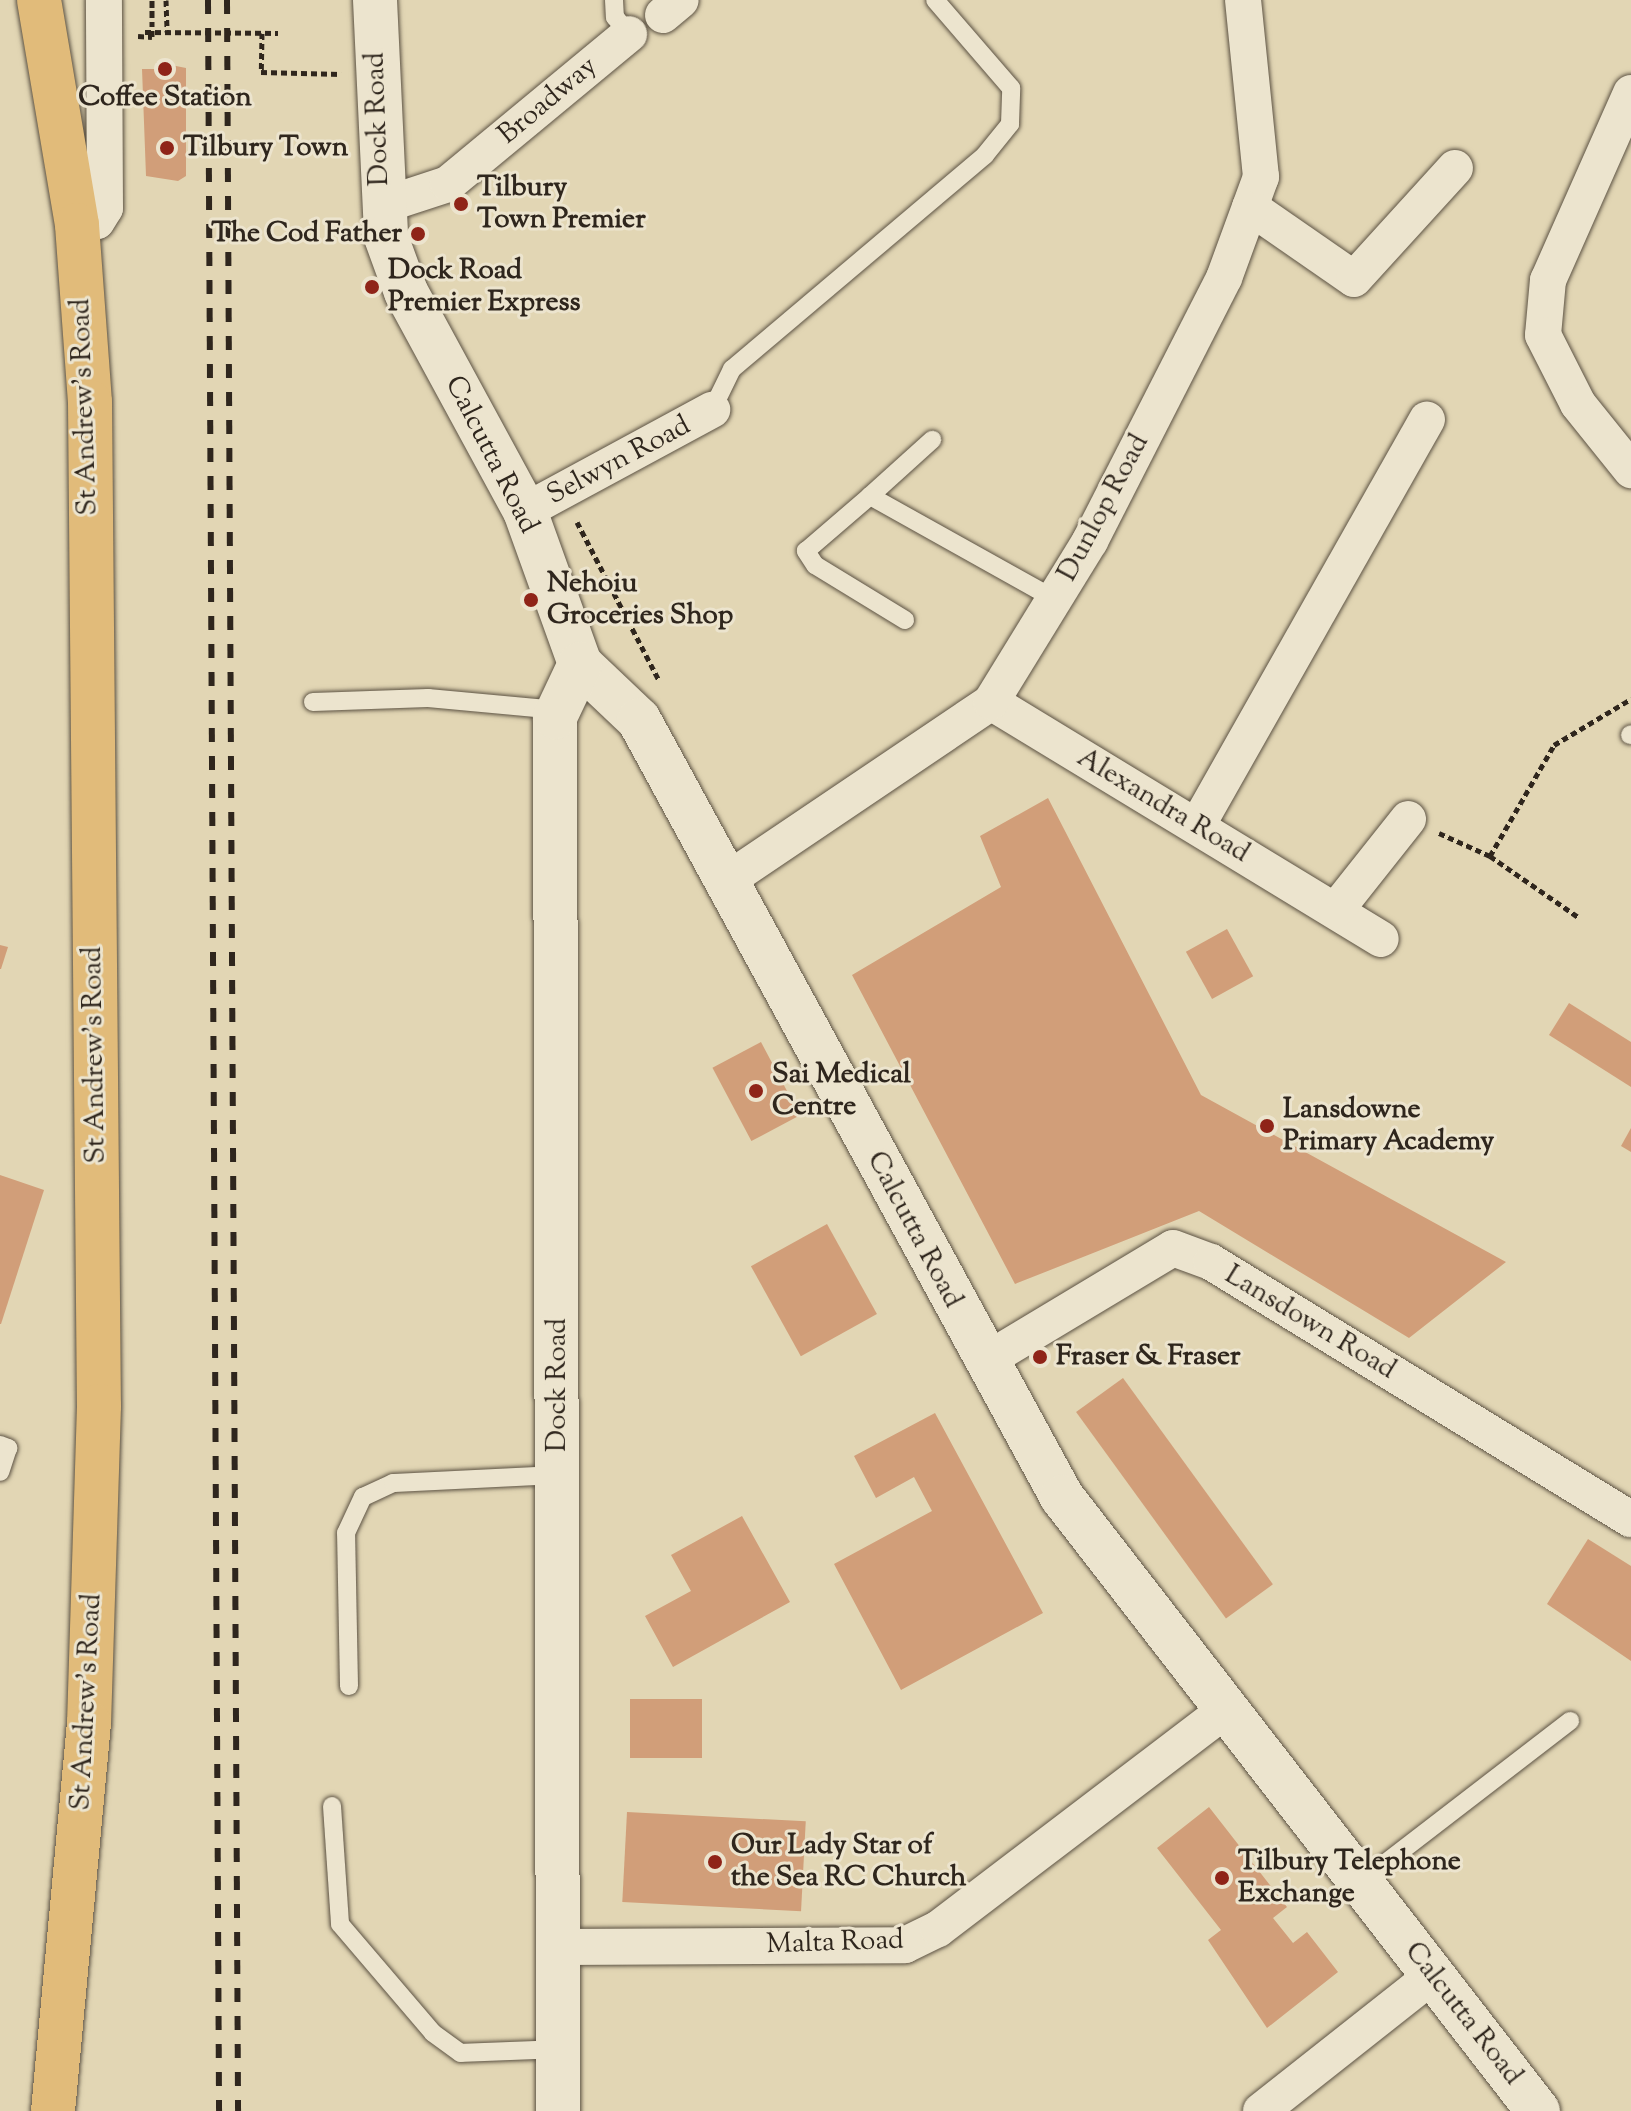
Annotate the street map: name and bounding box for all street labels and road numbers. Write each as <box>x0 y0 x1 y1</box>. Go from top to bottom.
street label: Broadway <box>492 50 604 152</box>
street label: Dock Road <box>359 51 397 187</box>
street label: St Andrew's Road <box>64 298 106 516</box>
street label: Calcutta Road <box>437 371 545 539</box>
street label: Selwyn Road <box>542 409 696 513</box>
street label: Dunlop Road <box>1051 429 1157 587</box>
street label: Alexandra Road <box>1071 741 1255 871</box>
street label: St Andrew's Road <box>76 946 114 1164</box>
street label: Calcutta Road <box>859 1146 969 1314</box>
street label: Lansdown Road <box>1218 1259 1402 1387</box>
street label: Dock Road <box>541 1318 575 1452</box>
street label: St Andrew's Road <box>65 1593 109 1811</box>
street label: Malta Road <box>766 1924 904 1962</box>
street label: Calcutta Road <box>1397 1936 1529 2092</box>

